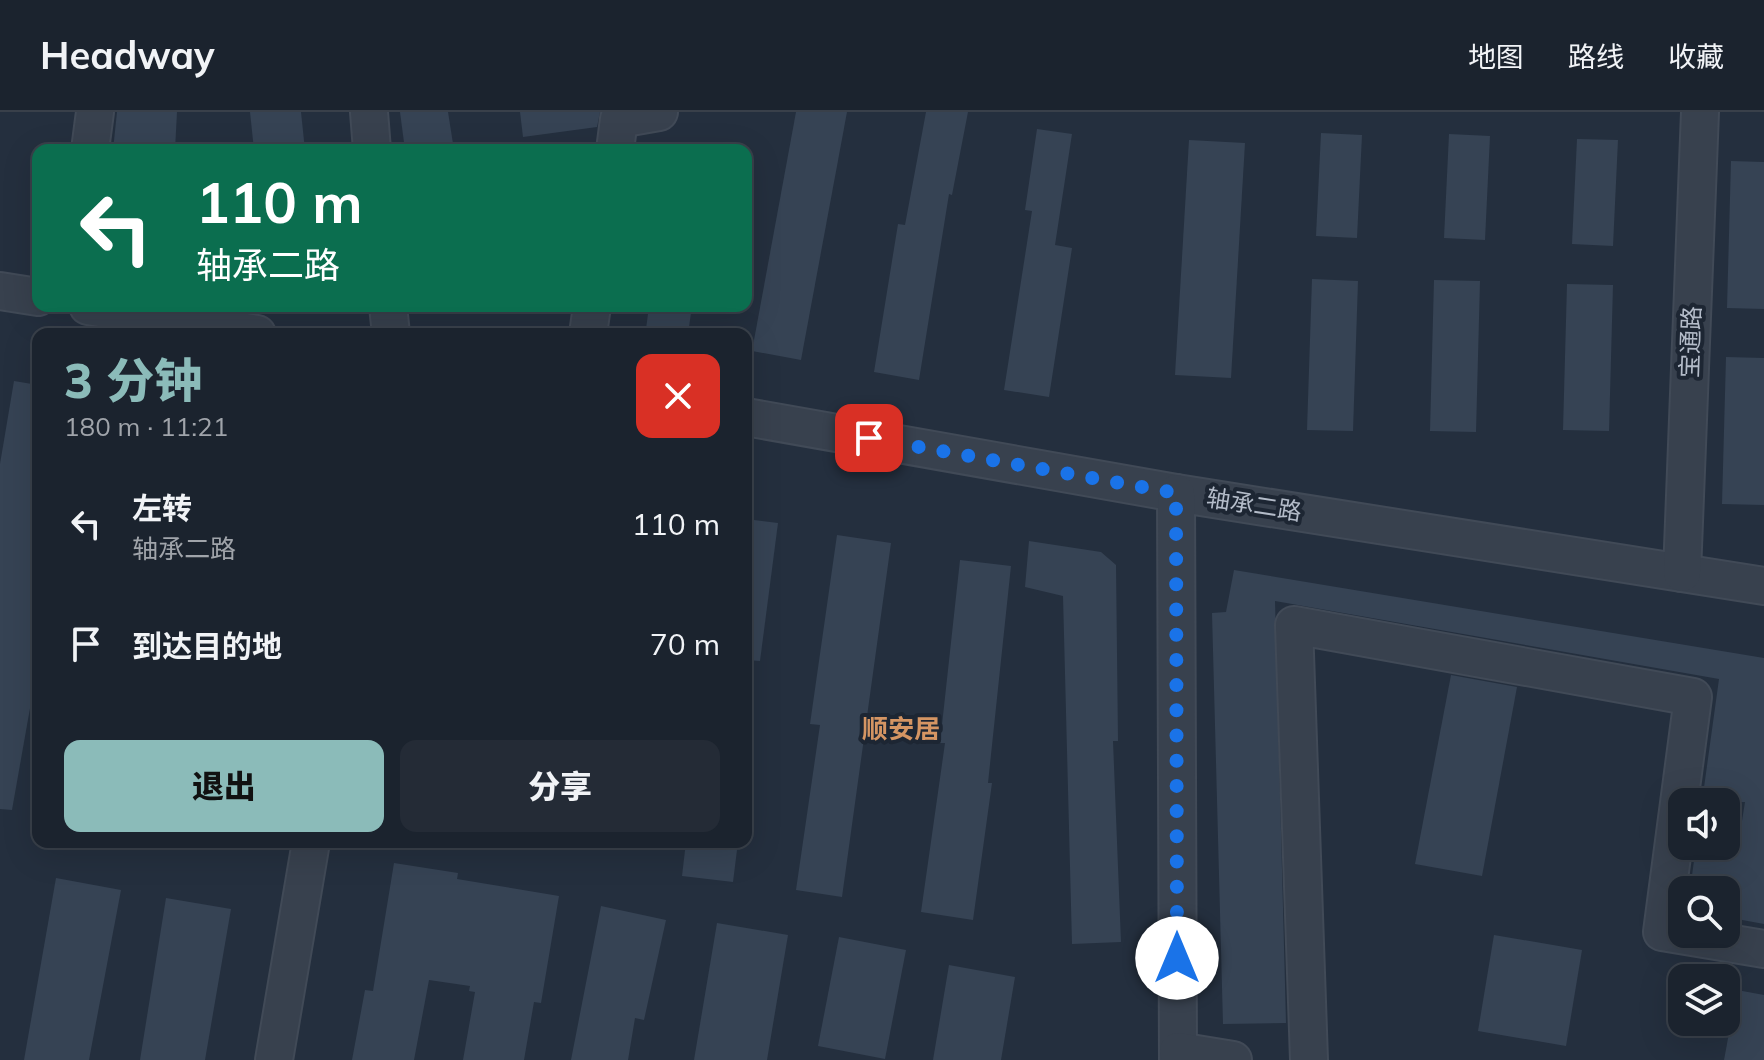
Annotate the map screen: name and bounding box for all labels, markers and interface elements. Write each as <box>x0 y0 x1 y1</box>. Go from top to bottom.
text: Headway <box>40 31 215 79</box>
text: 地图 <box>1468 39 1524 74</box>
text: 路线 <box>1568 39 1624 74</box>
text: 收藏 <box>1668 39 1724 74</box>
text: 110 m <box>196 167 363 237</box>
icon: left <box>64 176 168 280</box>
text: 轴承二路 <box>196 242 340 287</box>
street label: 宝通路 <box>1674 305 1706 378</box>
text: 3 分钟 <box>64 350 202 410</box>
button: close <box>636 354 720 438</box>
pin <box>835 404 903 472</box>
text: 180 m · 11:21 <box>64 410 228 443</box>
icon: arrive <box>847 416 891 460</box>
street label: 轴承二路 <box>1204 482 1304 526</box>
text: 左转 <box>132 489 192 527</box>
icon: left <box>64 502 108 546</box>
text: 110 m <box>632 505 720 543</box>
text: 轴承二路 <box>132 532 236 565</box>
icon: arrive <box>64 622 108 666</box>
text: 70 m <box>650 625 720 663</box>
text: 到达目的地 <box>132 627 282 665</box>
district label: 顺安居 <box>862 712 940 745</box>
button: 退出 <box>64 740 384 832</box>
button: 分享 <box>400 740 720 832</box>
map controls <box>1668 788 1740 1036</box>
button: sound <box>1668 788 1740 860</box>
button: search <box>1668 876 1740 948</box>
position arrow <box>1135 916 1219 1000</box>
button: layers <box>1668 964 1740 1036</box>

